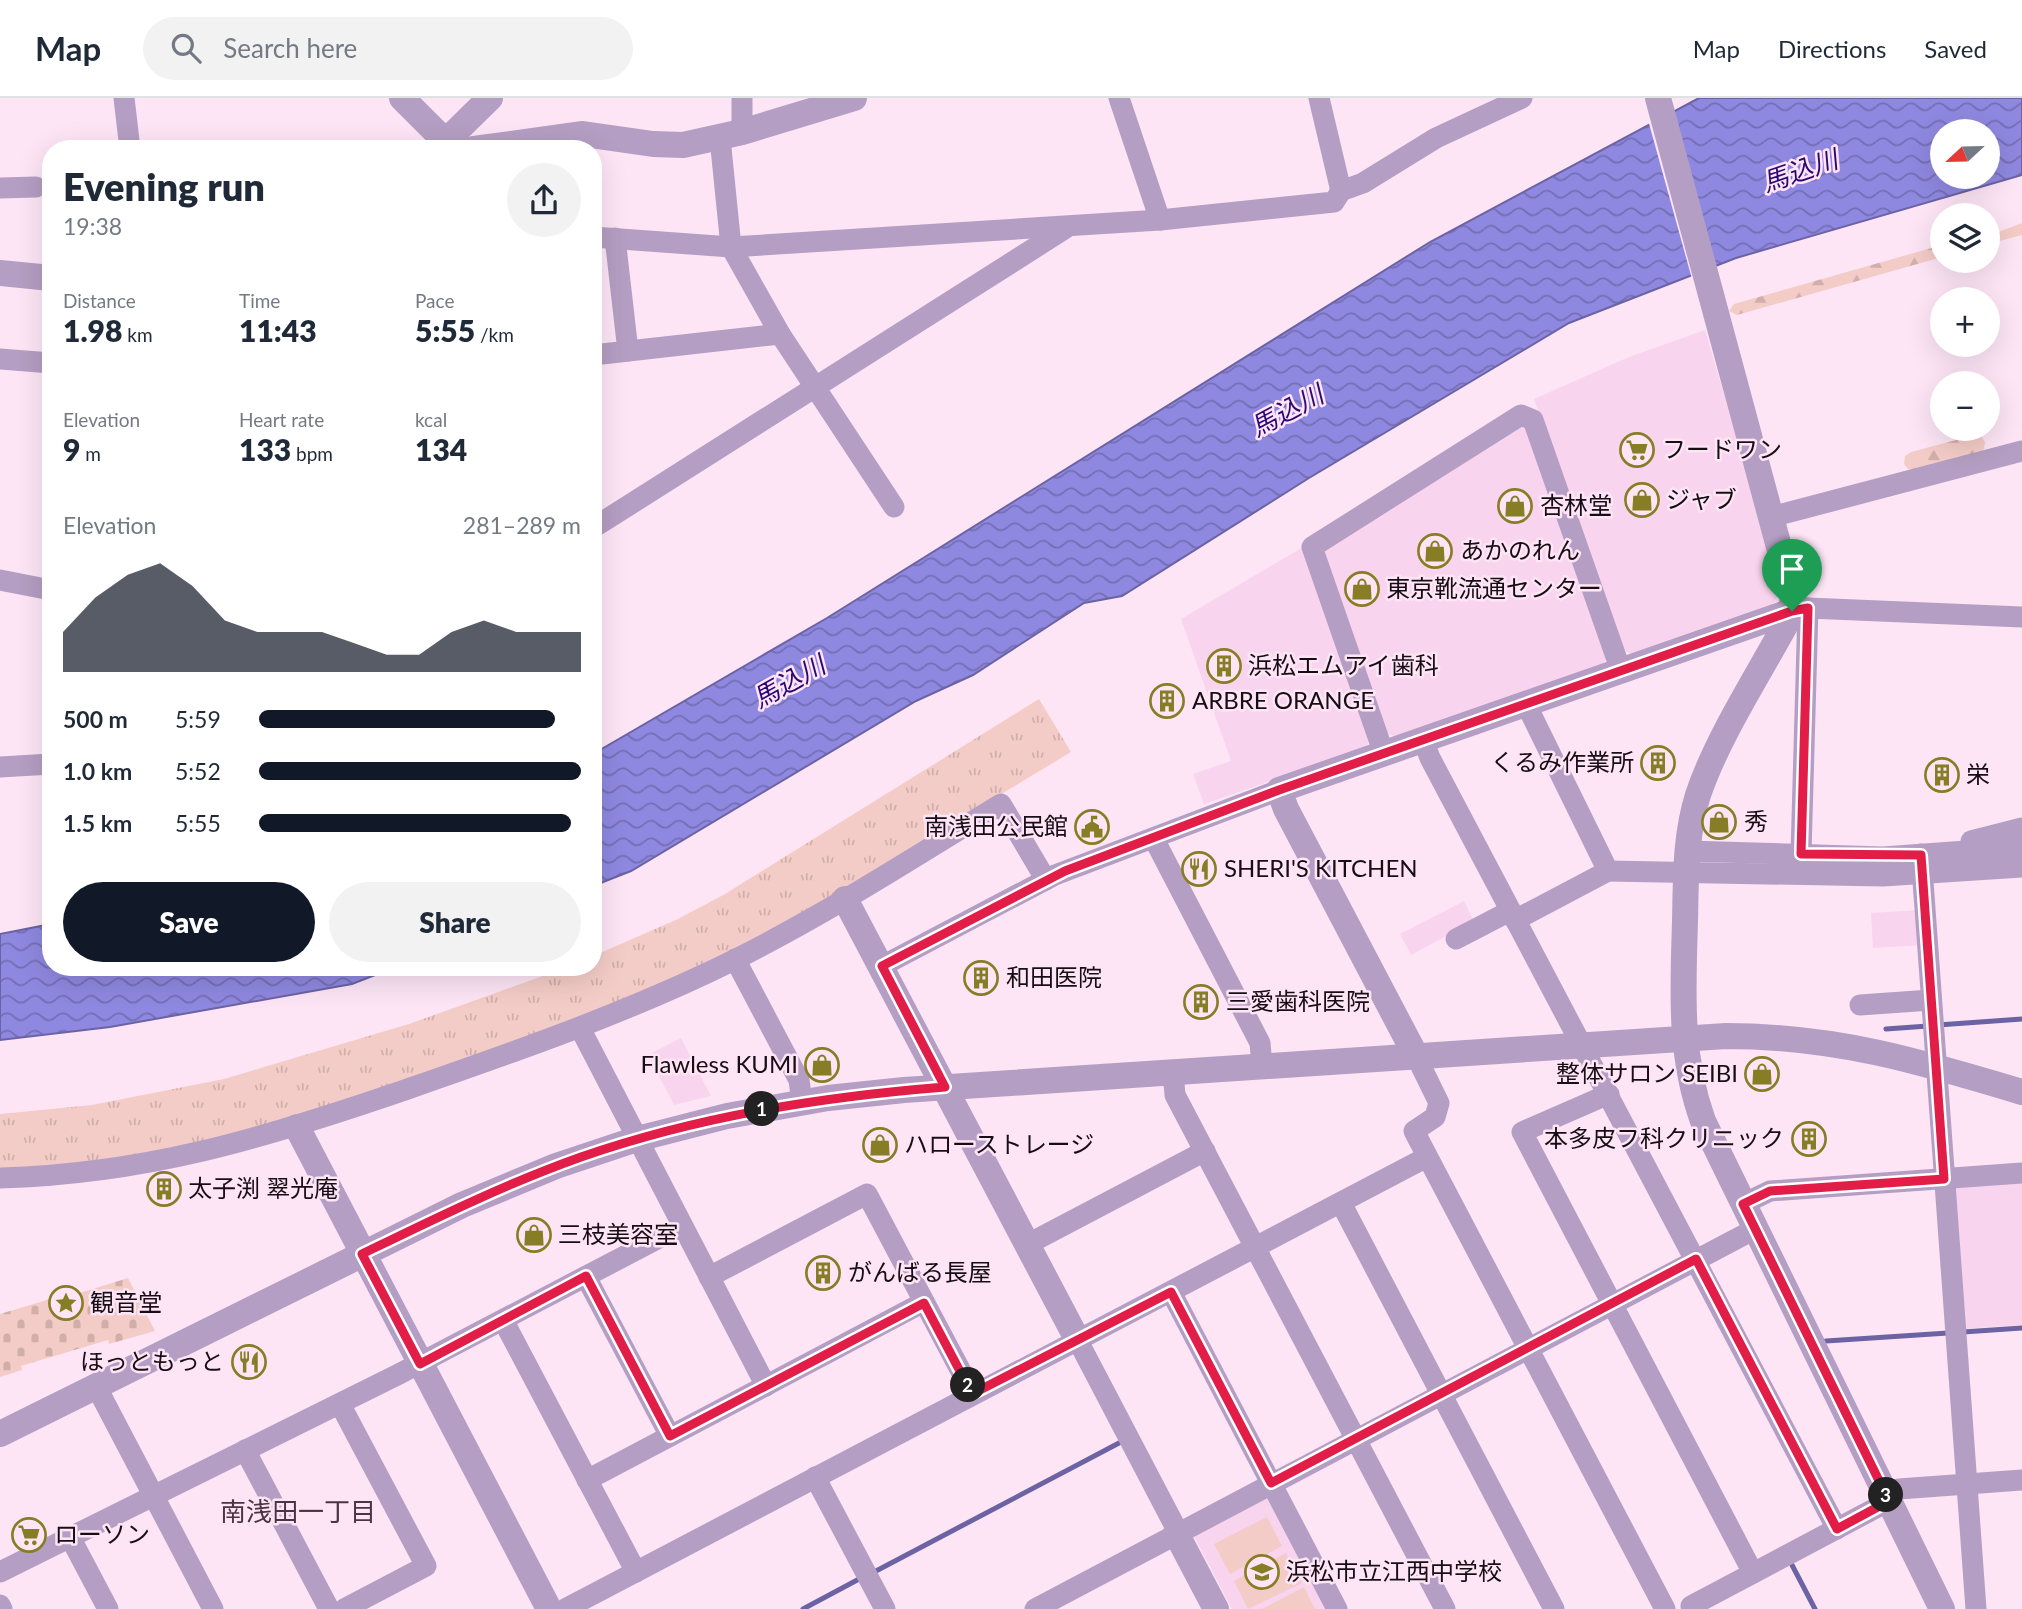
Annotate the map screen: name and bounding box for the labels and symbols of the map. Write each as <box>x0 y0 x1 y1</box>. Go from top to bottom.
north arrow <box>1930 119 2000 189</box>
water label: 馬込川 <box>1758 141 1845 198</box>
water label: 馬込川 <box>1245 376 1331 443</box>
supermarket icon: フードワン <box>1618 431 1656 469</box>
place label: フードワン <box>1662 434 1782 463</box>
shop icon: ジャブ <box>1623 481 1661 519</box>
place label: ジャブ <box>1666 484 1737 513</box>
shop icon: 杏林堂 <box>1496 487 1534 525</box>
place label: 杏林堂 <box>1540 490 1612 519</box>
shop icon: あかのれん <box>1416 532 1454 570</box>
place label: あかのれん <box>1460 535 1580 564</box>
pin <box>1762 539 1822 611</box>
shop icon: 東京靴流通センター <box>1343 570 1381 608</box>
place label: 東京靴流通センター <box>1386 573 1602 602</box>
water label: 馬込川 <box>747 647 833 714</box>
building icon: 浜松エムアイ歯科 <box>1205 647 1243 685</box>
place label: 浜松エムアイ歯科 <box>1248 650 1439 679</box>
building icon: ARBRE ORANGE <box>1148 682 1186 720</box>
place label: ARBRE ORANGE <box>1192 685 1374 714</box>
building icon: くるみ作業所 <box>1639 744 1677 782</box>
place label: くるみ作業所 <box>1490 747 1634 776</box>
building icon: 栄 <box>1923 756 1961 794</box>
place label: 栄 <box>1966 759 1990 788</box>
shop icon: 秀 <box>1700 803 1738 841</box>
place label: 秀 <box>1744 806 1768 835</box>
public building icon: 南浅田公民館 <box>1073 808 1111 846</box>
place label: 南浅田公民館 <box>924 811 1068 840</box>
restaurant icon: SHERI'S KITCHEN <box>1180 850 1218 888</box>
place label: SHERI'S KITCHEN <box>1224 853 1418 882</box>
building icon: 和田医院 <box>962 959 1000 997</box>
place label: 和田医院 <box>1006 962 1102 991</box>
building icon: 三愛歯科医院 <box>1182 983 1220 1021</box>
place label: 三愛歯科医院 <box>1226 986 1370 1015</box>
shop icon: Flawless KUMI <box>803 1046 841 1084</box>
place label: Flawless KUMI <box>640 1049 798 1078</box>
shop icon: 整体サロン SEIBI <box>1743 1055 1781 1093</box>
place label: 整体サロン SEIBI <box>1556 1058 1738 1087</box>
pin: 1 <box>744 1091 780 1126</box>
building icon: 本多皮フ科クリニック <box>1790 1120 1828 1158</box>
place label: 本多皮フ科クリニック <box>1544 1123 1784 1152</box>
shop icon: ハローストレージ <box>861 1126 899 1164</box>
place label: ハローストレージ <box>904 1129 1094 1158</box>
building icon: 太子渕 翠光庵 <box>145 1170 183 1208</box>
place label: 太子渕 翠光庵 <box>188 1173 338 1202</box>
shop icon: 三枝美容室 <box>515 1216 553 1254</box>
place label: 三枝美容室 <box>558 1219 678 1248</box>
building icon: がんばる長屋 <box>804 1254 842 1292</box>
place label: がんばる長屋 <box>848 1257 992 1286</box>
place icon: 観音堂 <box>47 1284 85 1322</box>
place label: 観音堂 <box>90 1287 162 1316</box>
restaurant icon: ほっともっと <box>230 1343 268 1381</box>
place label: ほっともっと <box>80 1346 224 1375</box>
pin: 2 <box>950 1368 986 1402</box>
pin: 3 <box>1868 1478 1904 1512</box>
district label: 南浅田一丁目 <box>220 1495 376 1527</box>
supermarket icon: ローソン <box>10 1516 48 1554</box>
place label: ローソン <box>54 1519 150 1548</box>
school or university icon: 浜松市立江西中学校 <box>1243 1553 1281 1591</box>
place label: 浜松市立江西中学校 <box>1286 1556 1502 1585</box>

